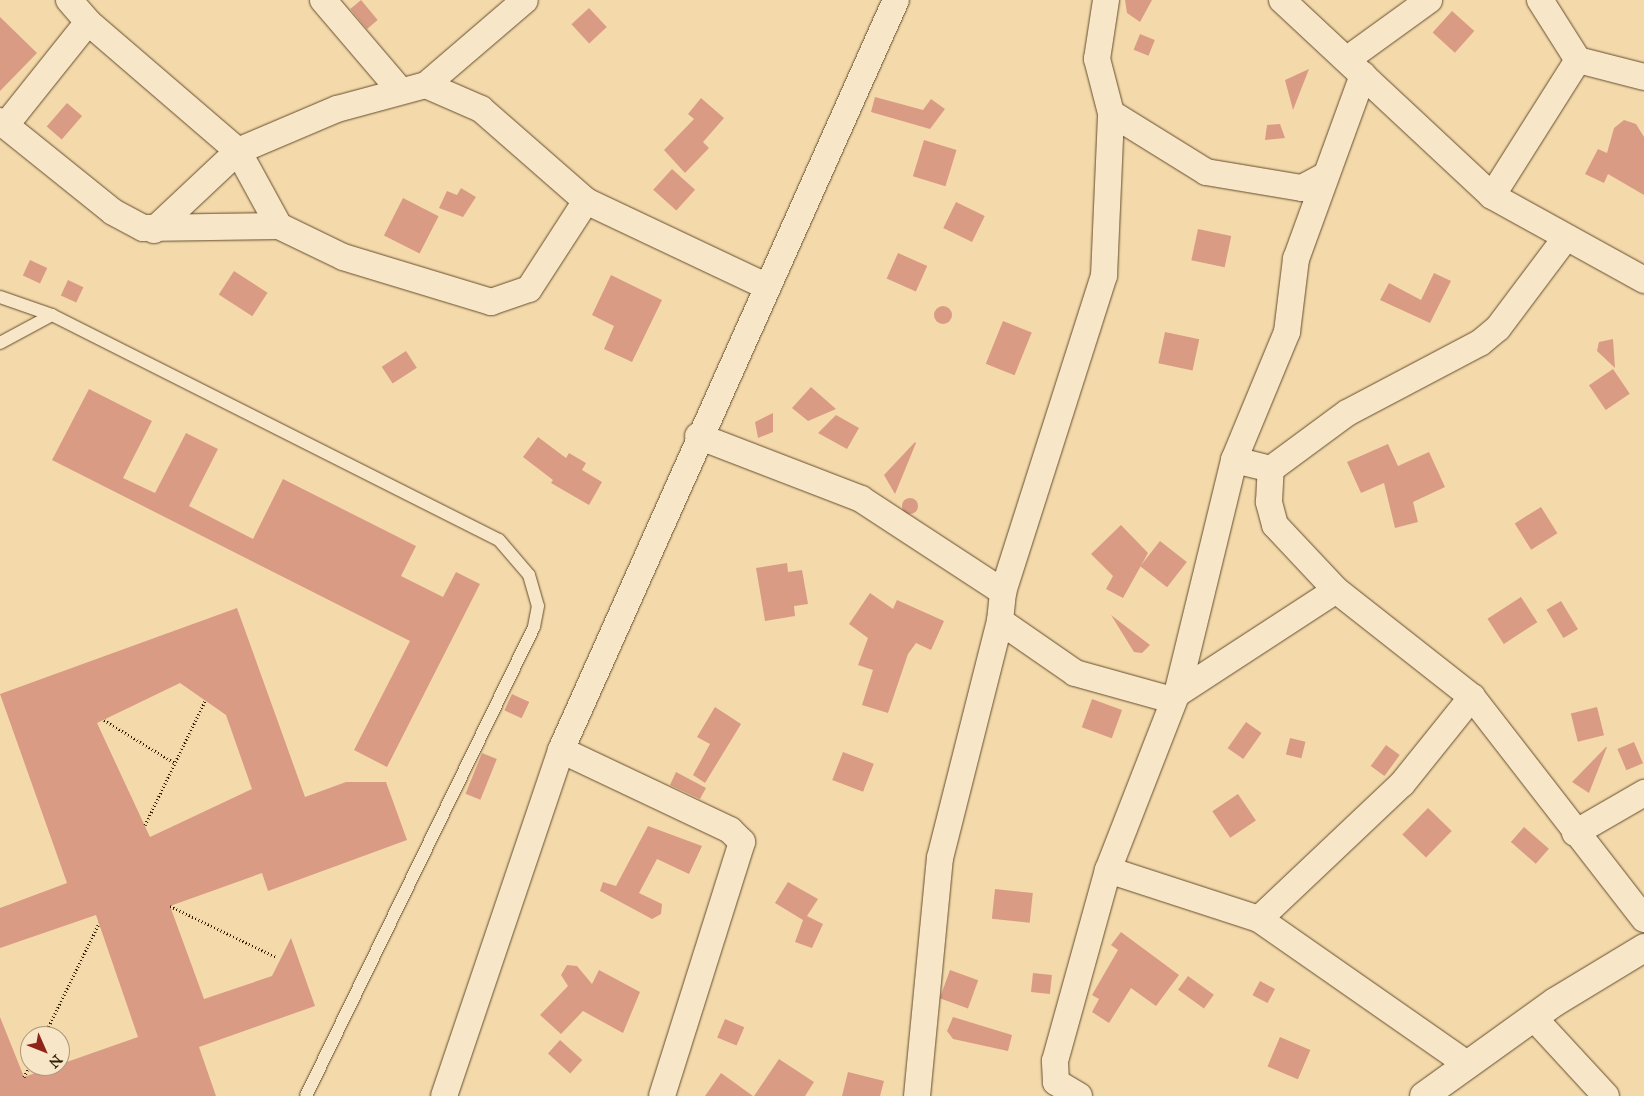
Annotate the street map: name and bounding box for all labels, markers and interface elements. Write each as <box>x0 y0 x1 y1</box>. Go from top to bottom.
north arrow <box>20 1026 70 1076</box>
text: N <box>45 1051 66 1071</box>

